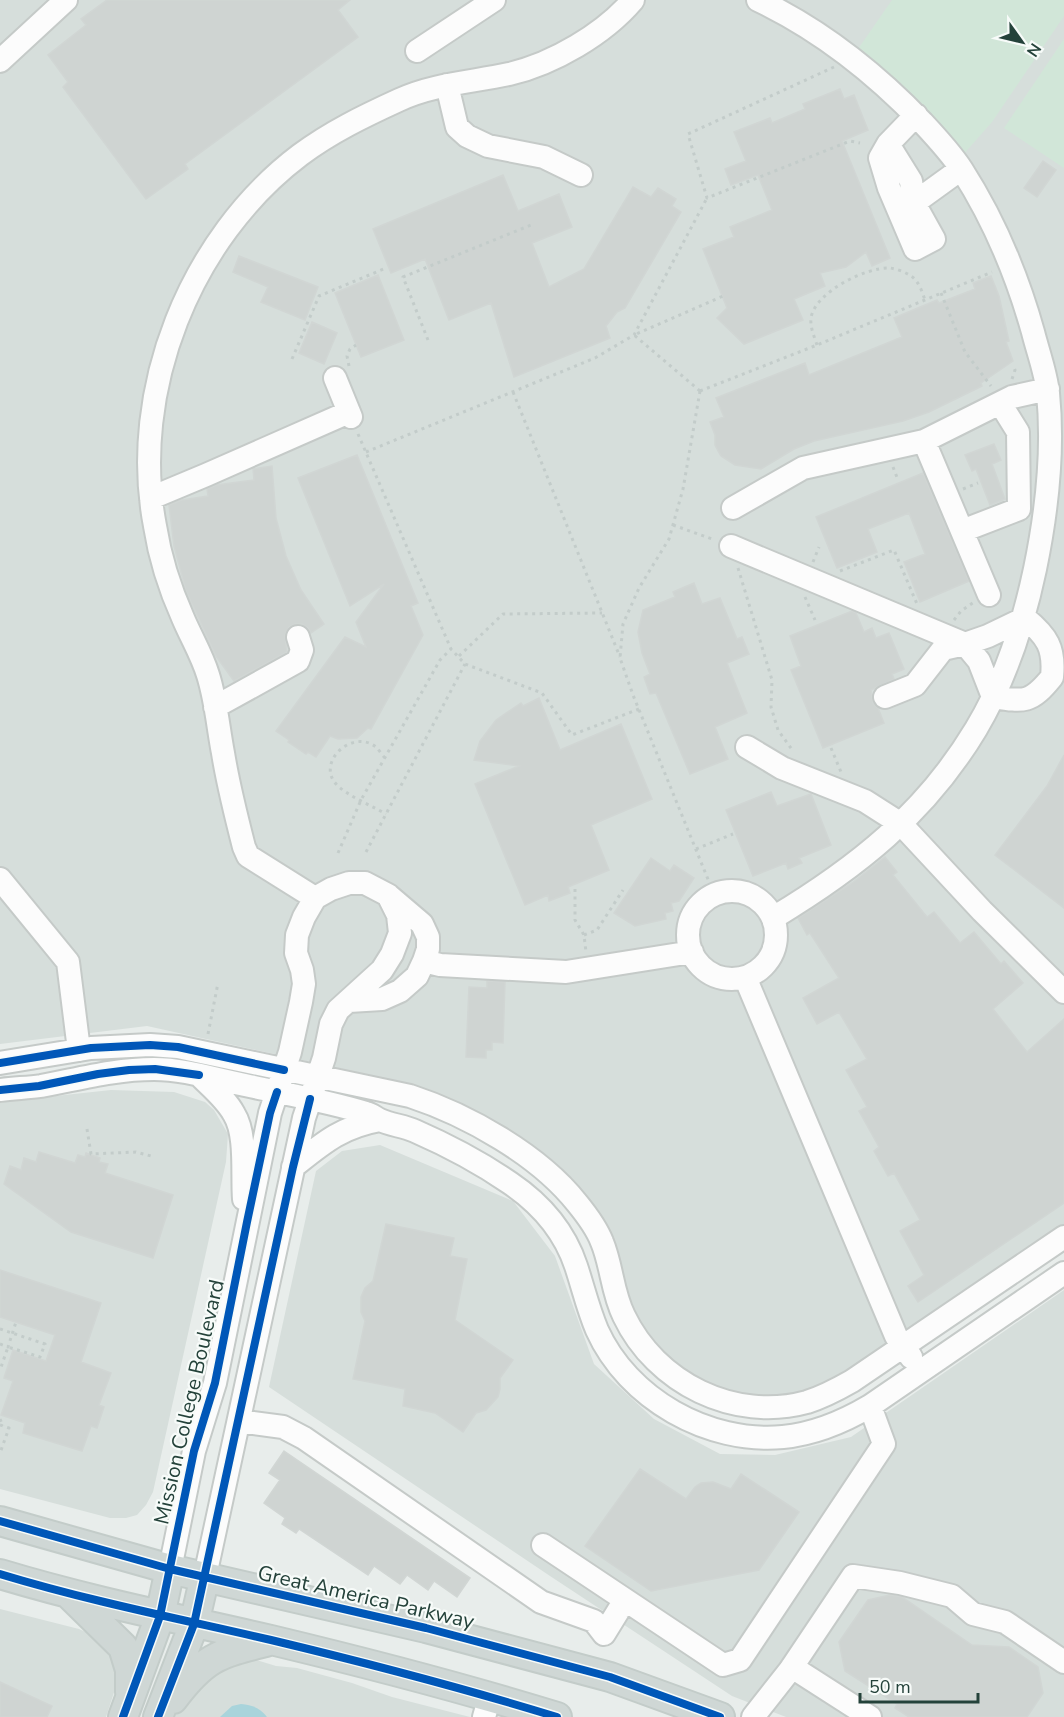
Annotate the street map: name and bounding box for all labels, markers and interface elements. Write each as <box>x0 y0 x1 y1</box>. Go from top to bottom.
north arrow <box>992 12 1052 72</box>
text: N <box>1021 39 1046 61</box>
street label: Mission College Boulevard <box>147 1277 231 1527</box>
street label: Great America Parkway <box>255 1558 477 1636</box>
scale bar <box>860 1666 978 1704</box>
text: 50 m <box>869 1675 911 1699</box>

